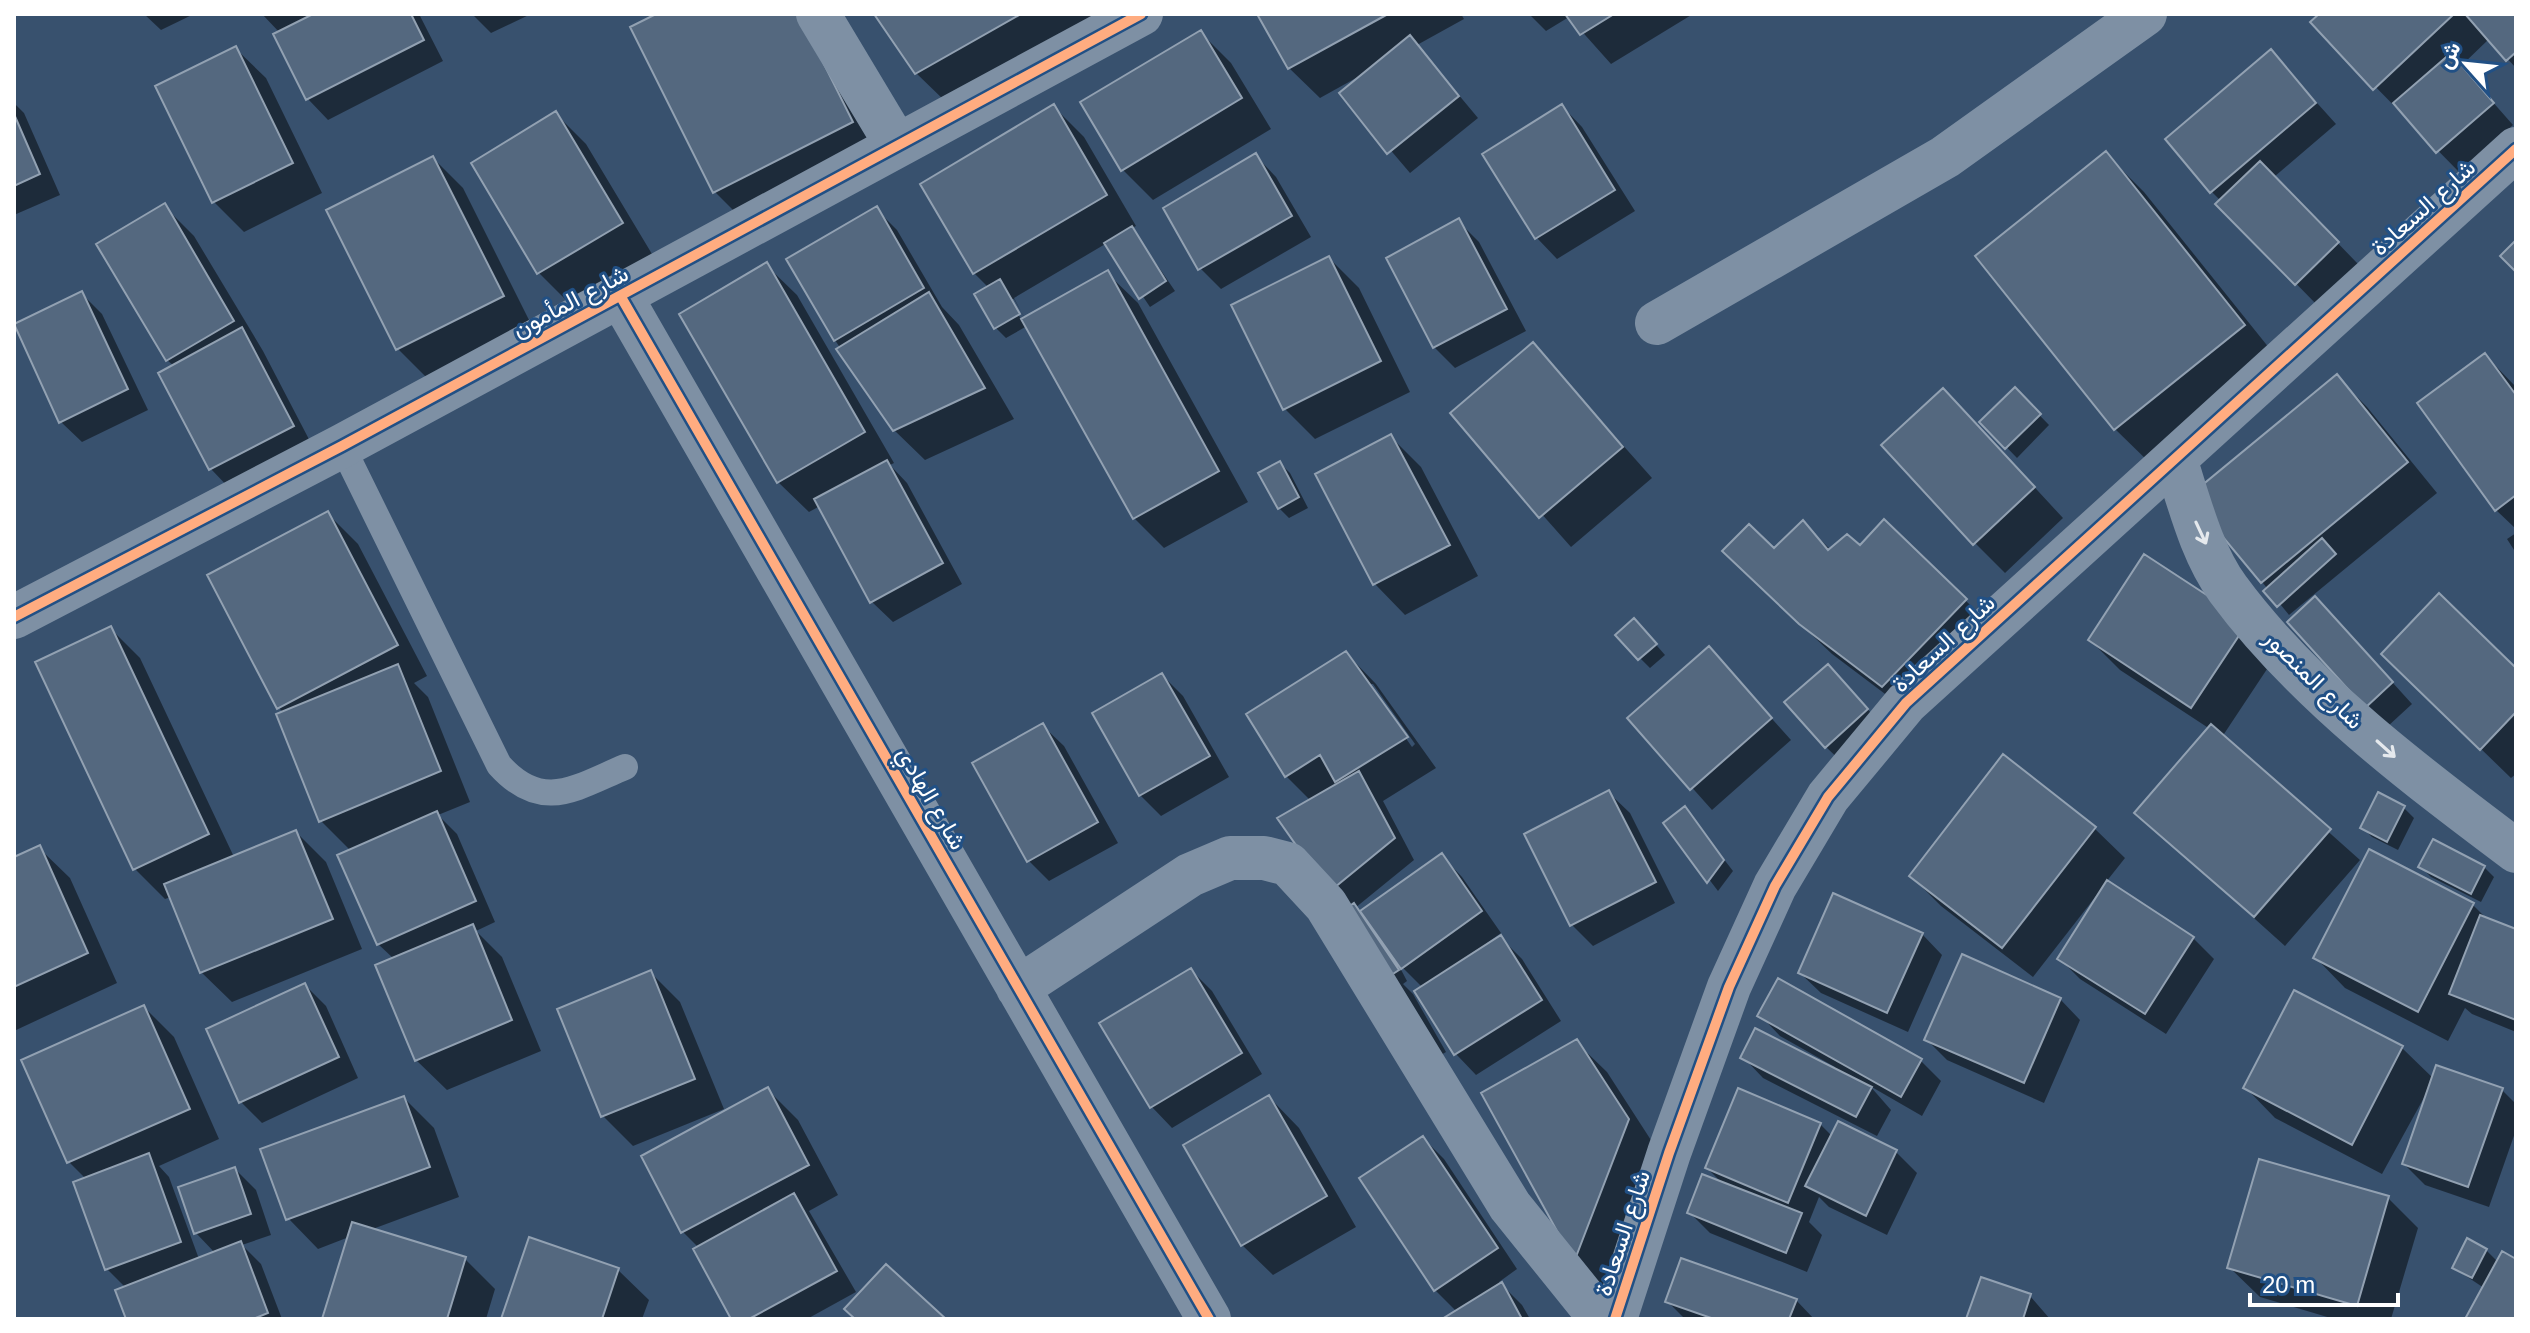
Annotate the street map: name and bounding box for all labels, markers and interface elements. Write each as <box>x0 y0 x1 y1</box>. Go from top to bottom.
north arrow <box>2426 24 2506 104</box>
text: ش <box>2431 38 2467 73</box>
street label: شارع السعادة <box>2366 153 2482 263</box>
street label: شارع المأمون <box>508 259 634 345</box>
one-way arrow <box>2194 520 2209 544</box>
street label: شارع السعادة <box>1886 589 2002 700</box>
street label: شارع المنصور <box>2256 623 2369 736</box>
one-way arrow <box>2376 740 2396 758</box>
street label: شارع الهادي <box>887 742 972 857</box>
street label: شارع السعادة <box>1589 1167 1658 1300</box>
scale bar <box>2250 1257 2398 1307</box>
text: 20 m <box>2262 1271 2315 1298</box>

